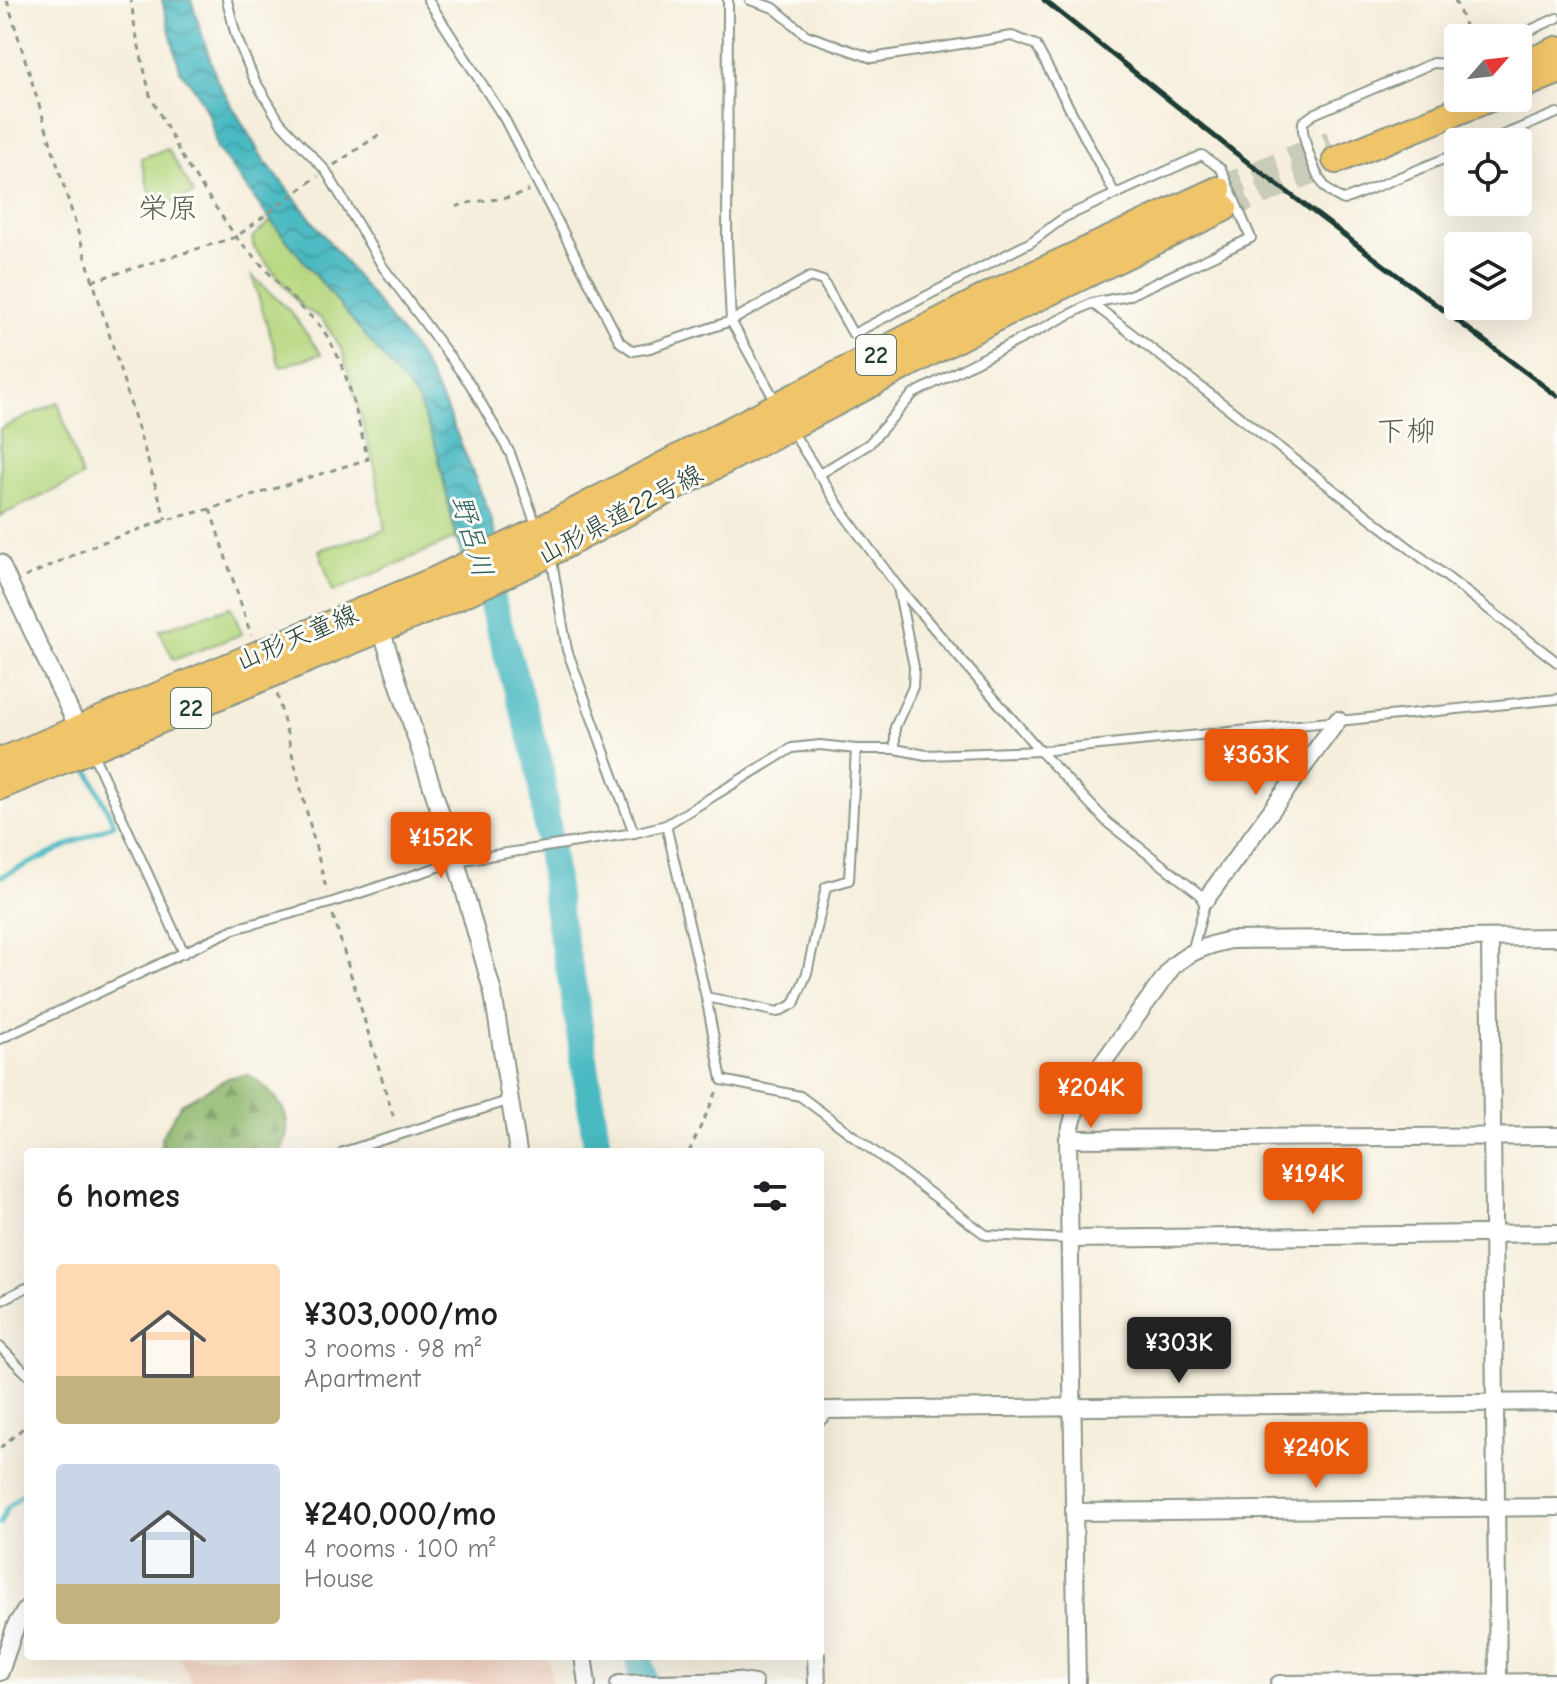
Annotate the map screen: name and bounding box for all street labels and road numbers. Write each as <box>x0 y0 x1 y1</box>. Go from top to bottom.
road number: 22 <box>856 335 896 375</box>
street label: 山形県道22号線 <box>532 459 708 571</box>
street label: 山形天童線 <box>231 599 363 677</box>
road number: 22 <box>171 688 211 728</box>

